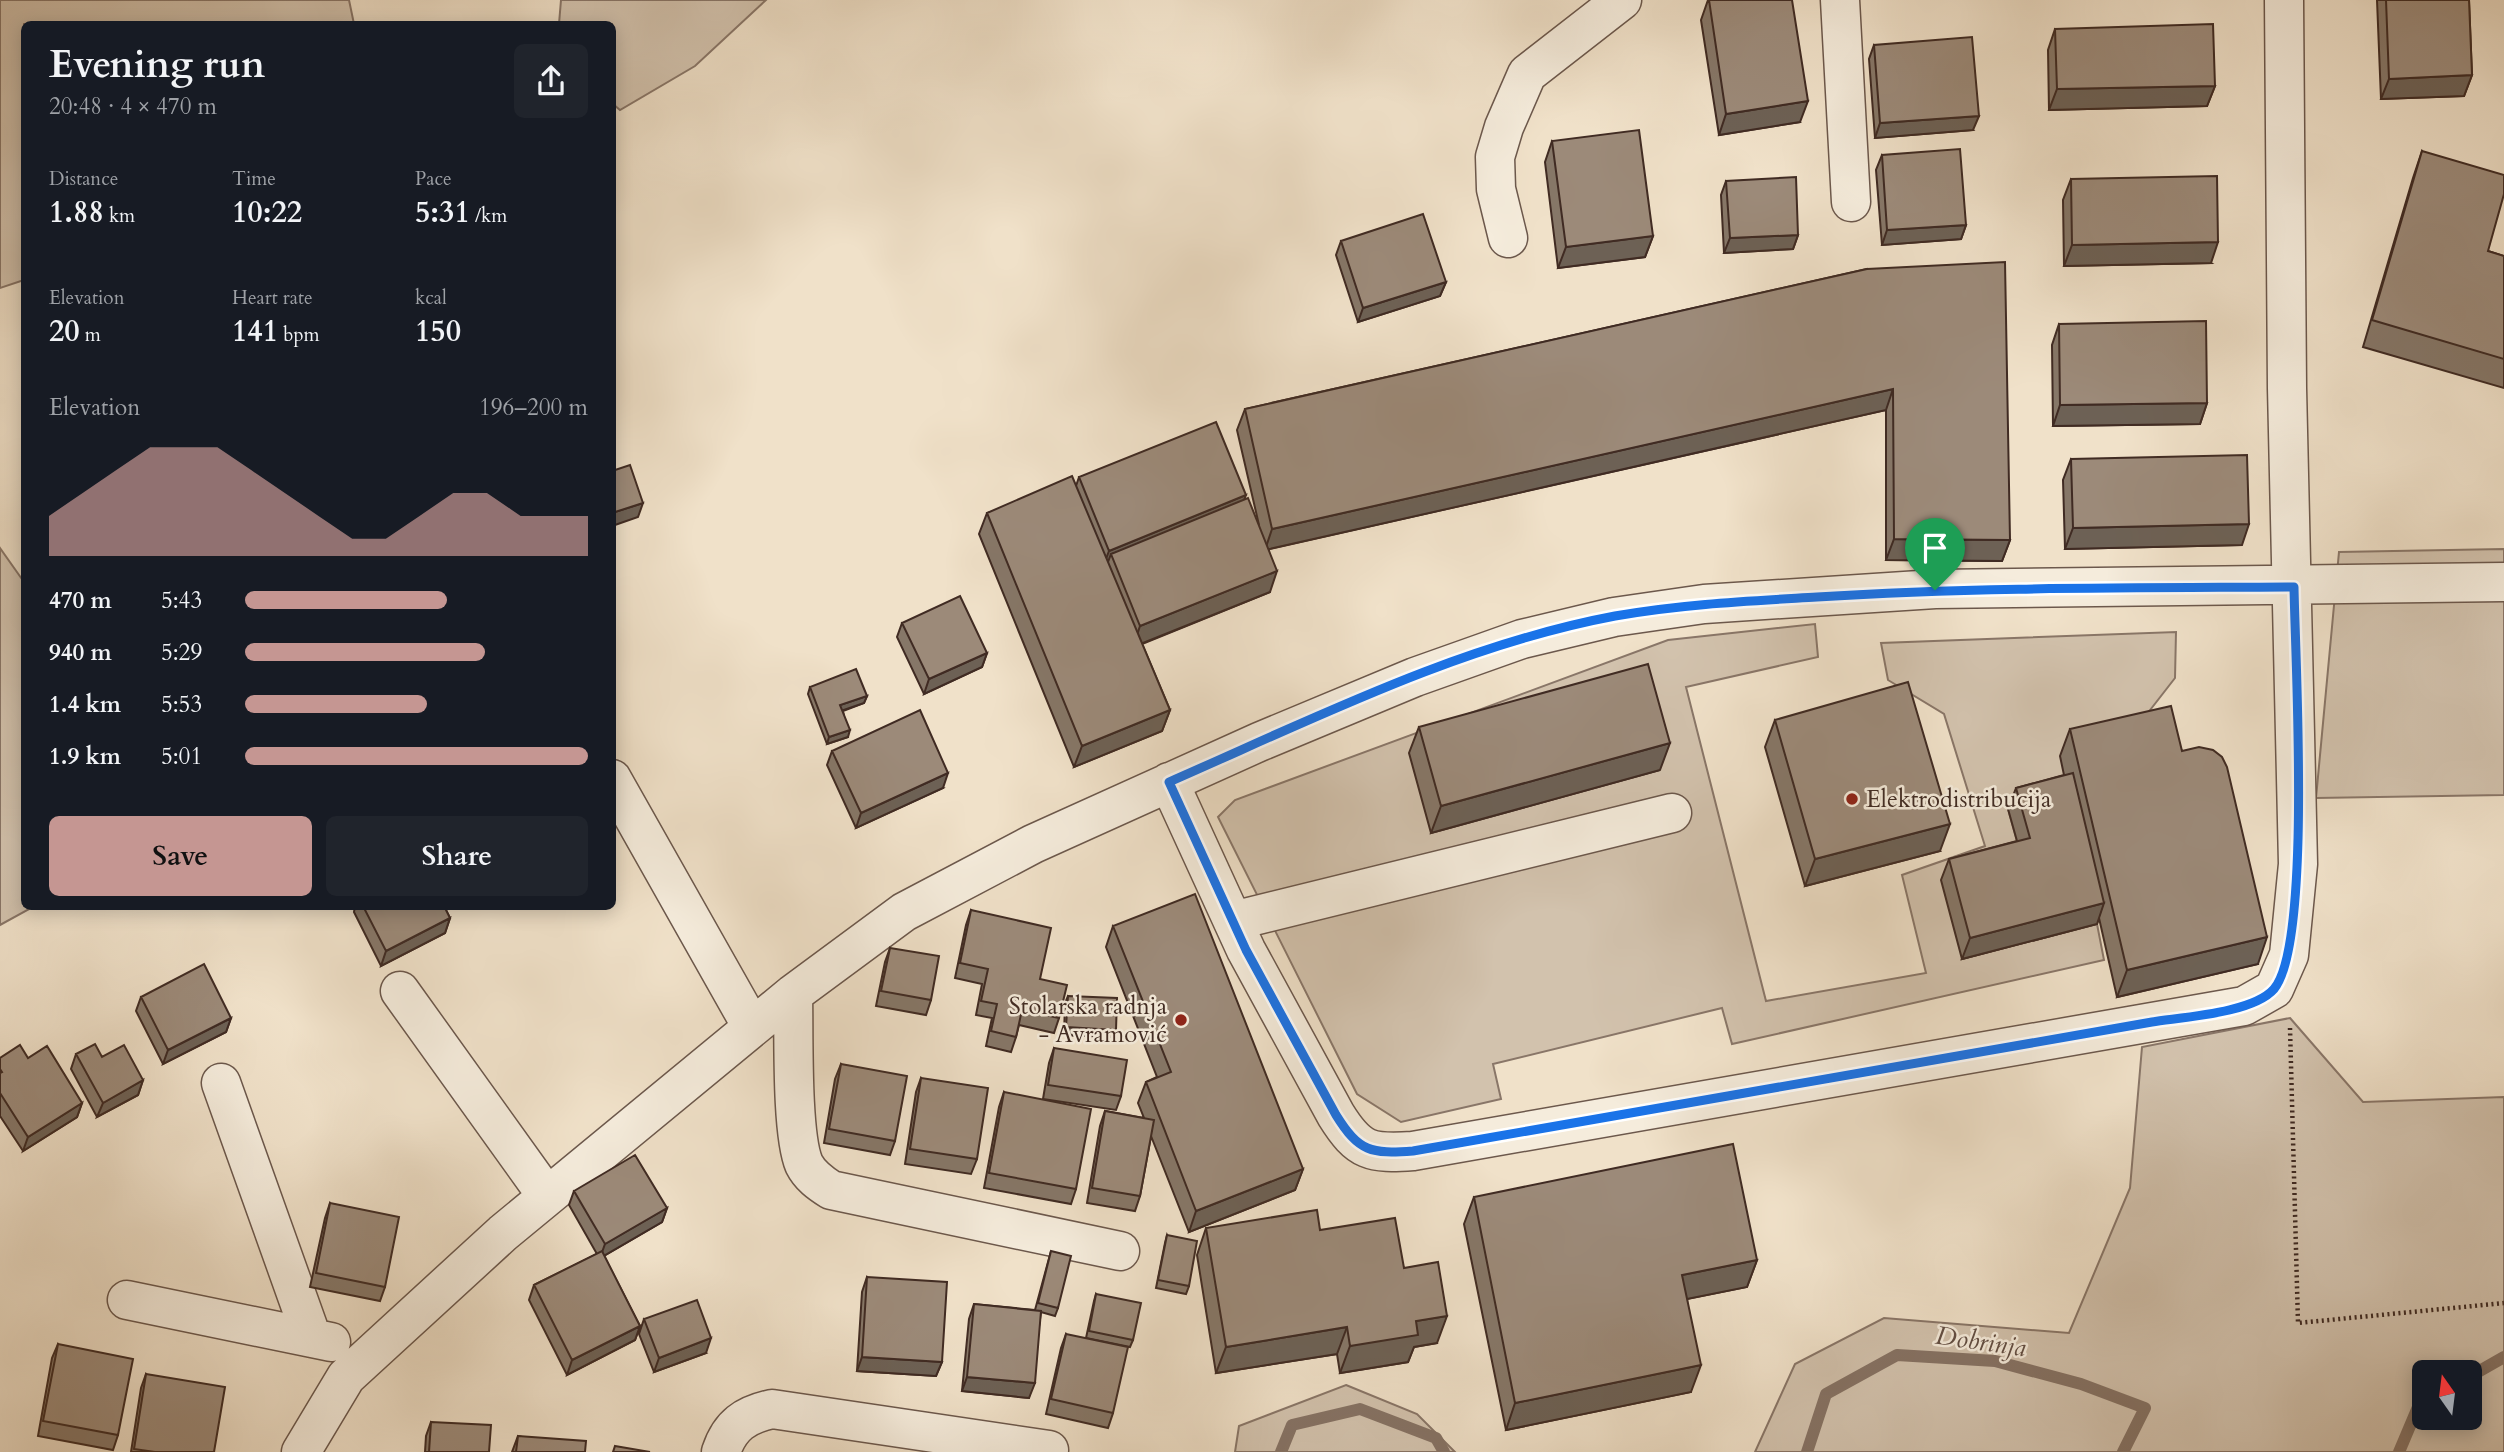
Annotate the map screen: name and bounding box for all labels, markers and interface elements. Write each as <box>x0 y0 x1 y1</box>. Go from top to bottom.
text: Evening run <box>49 39 265 91</box>
button: share <box>514 44 588 118</box>
text: 20:48 · 4 × 470 m <box>49 91 217 122</box>
text: Distance <box>49 166 118 192</box>
text: Time <box>232 166 276 192</box>
text: Pace <box>415 166 452 192</box>
text: 1.88 <box>49 192 104 233</box>
text: 10:22 <box>232 192 302 233</box>
text: 5:31 <box>415 192 470 233</box>
text: km <box>104 203 135 229</box>
text: /km <box>470 203 507 229</box>
text: Elevation <box>49 285 124 311</box>
text: Heart rate <box>232 285 313 311</box>
text: kcal <box>415 285 447 311</box>
text: 20 <box>49 311 80 352</box>
text: 141 <box>232 311 278 352</box>
text: 150 <box>415 311 461 352</box>
text: m <box>80 322 101 348</box>
text: bpm <box>278 322 320 348</box>
text: Elevation <box>49 392 140 423</box>
text: 196–200 m <box>479 392 588 423</box>
pin <box>1905 518 1965 590</box>
icon: arrive <box>1916 529 1954 567</box>
text: 470 m <box>49 585 112 616</box>
text: 5:43 <box>161 585 202 616</box>
text: 940 m <box>49 637 112 668</box>
text: 5:29 <box>161 637 202 668</box>
text: 1.4 km <box>49 689 121 720</box>
text: 5:53 <box>161 689 202 720</box>
text: 1.9 km <box>49 741 121 772</box>
text: 5:01 <box>161 741 202 772</box>
place label: Elektrodistribucija <box>1866 783 2052 816</box>
marker: Elektrodistribucija <box>1844 791 1860 807</box>
button: Save <box>49 816 312 896</box>
button: Share <box>326 816 588 896</box>
place label: Stolarska radnja - Avramović <box>1009 990 1168 1051</box>
marker: Stolarska radnja - Avramović <box>1173 1012 1189 1028</box>
water label: Dobrinja <box>1933 1318 2029 1365</box>
north arrow <box>2412 1360 2482 1430</box>
map controls <box>2412 1360 2482 1430</box>

